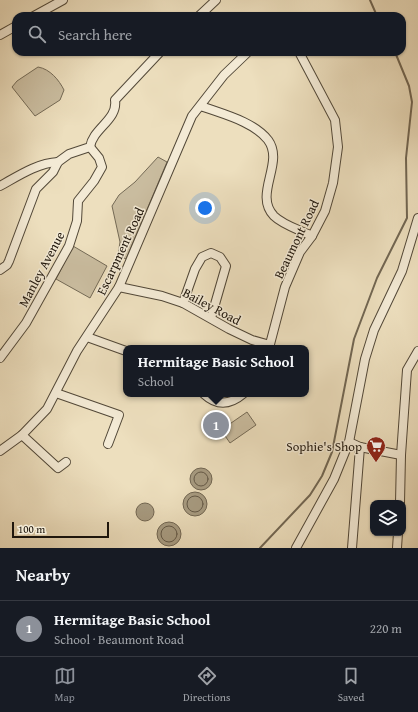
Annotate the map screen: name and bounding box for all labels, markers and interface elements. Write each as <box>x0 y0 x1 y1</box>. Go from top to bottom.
search box <box>12 12 406 56</box>
icon: search <box>26 23 48 45</box>
text: Search here <box>58 24 132 45</box>
street label: Beaumont Road <box>269 196 324 282</box>
your location <box>195 198 215 218</box>
street label: Escarpment Road <box>92 204 149 298</box>
street label: Manley Avenue <box>14 228 69 310</box>
street label: Bailey Road <box>179 283 244 330</box>
popup <box>123 345 309 397</box>
text: Hermitage Basic School <box>138 351 294 372</box>
text: School <box>138 372 174 391</box>
pin: 1 <box>203 410 229 440</box>
supermarket icon: Sophie's Shop <box>365 435 387 463</box>
place label: Sophie's Shop <box>286 437 362 456</box>
map controls <box>370 500 406 536</box>
button: layers <box>370 500 406 536</box>
scale bar <box>12 520 109 539</box>
text: 100 m <box>18 521 45 537</box>
text: Nearby <box>16 562 70 587</box>
text: Hermitage Basic School <box>54 609 210 630</box>
text: 1 <box>26 619 32 638</box>
text: 220 m <box>370 619 402 638</box>
text: School · Beaumont Road <box>54 630 184 649</box>
tab: Map <box>54 665 76 705</box>
tab: Directions <box>183 665 230 705</box>
tab: Saved <box>338 665 364 705</box>

